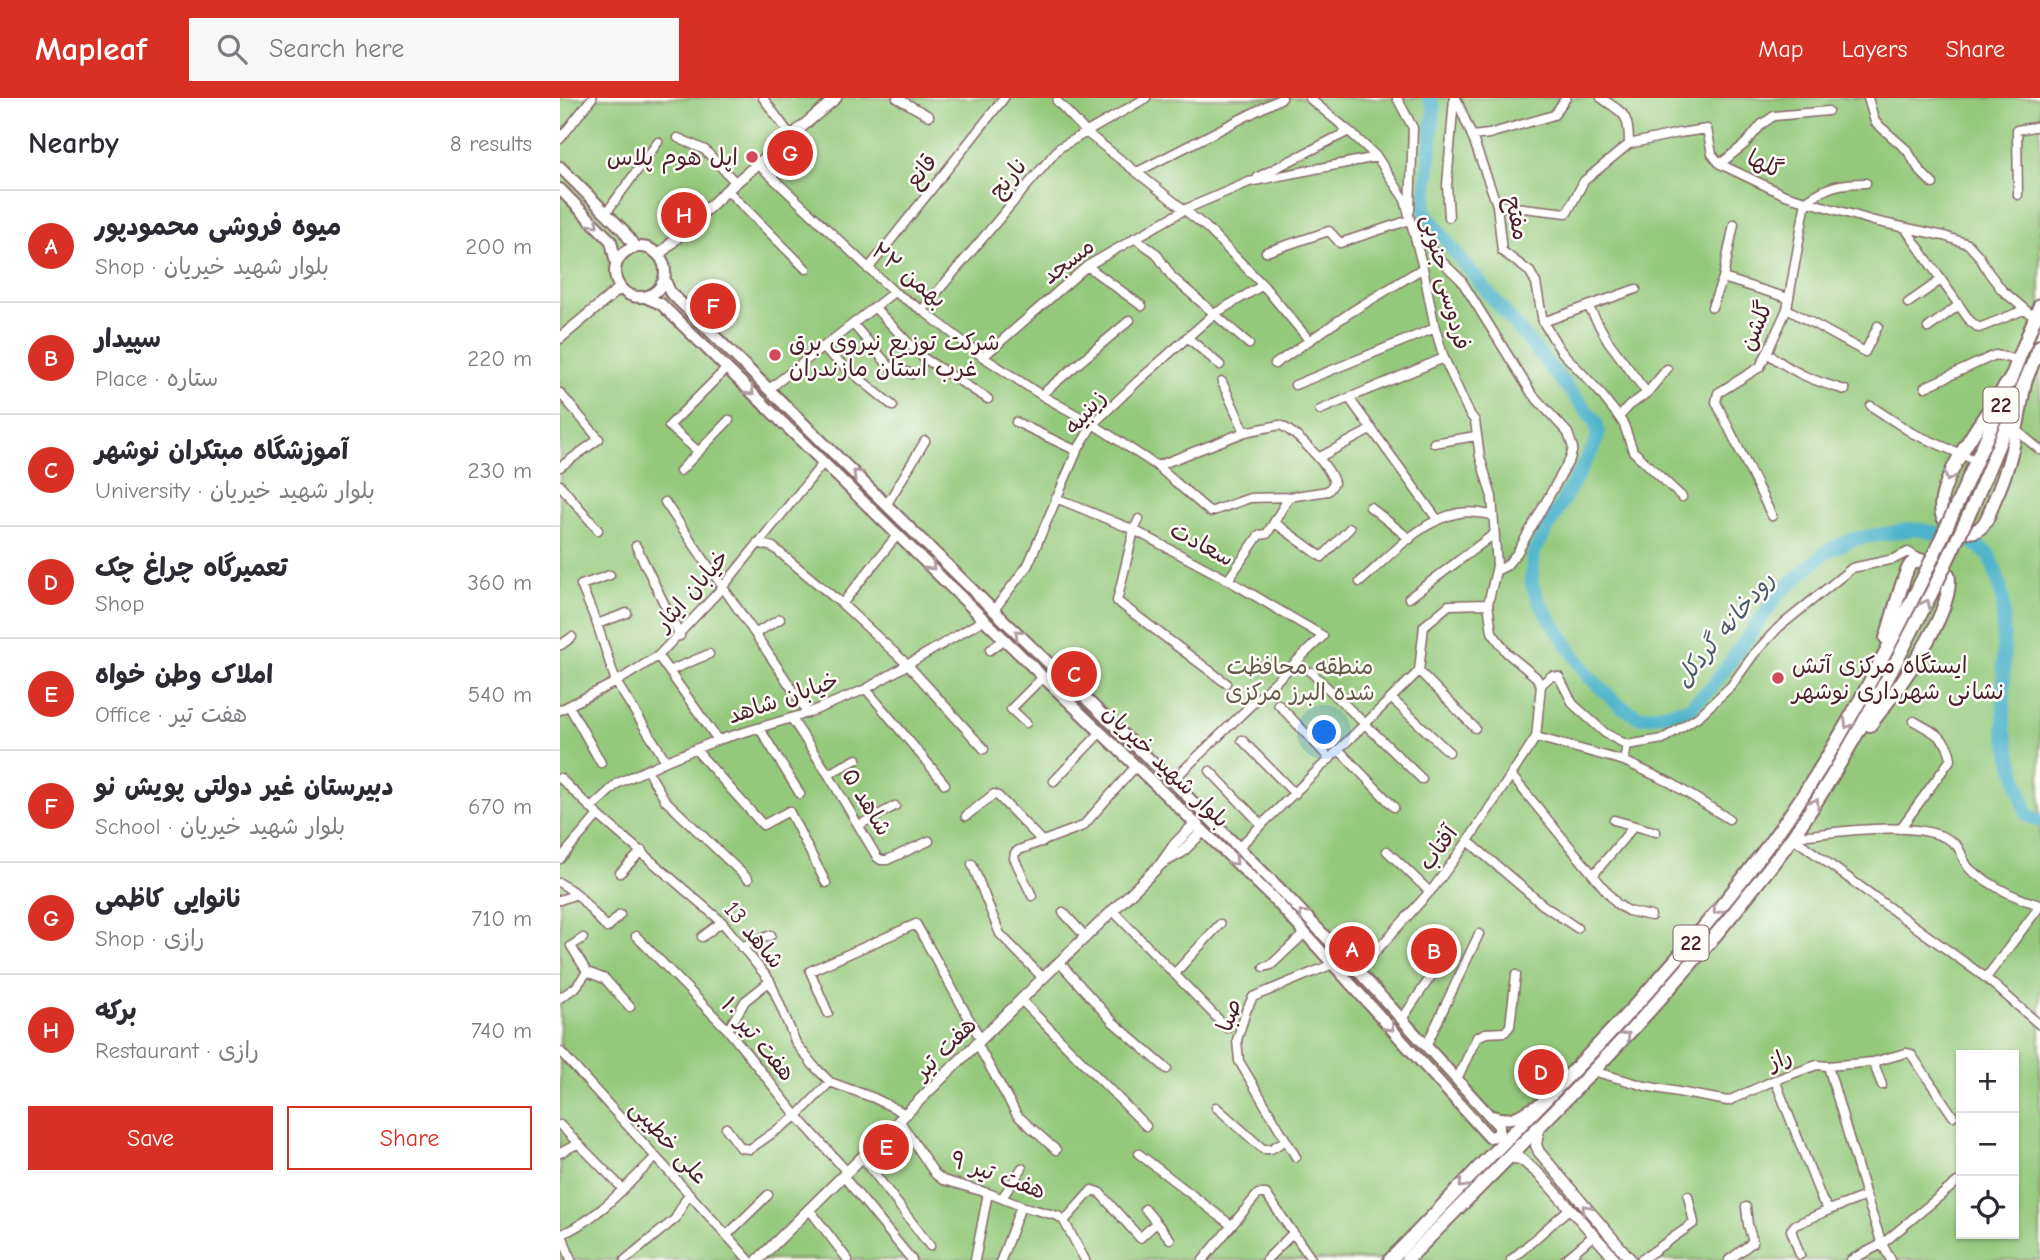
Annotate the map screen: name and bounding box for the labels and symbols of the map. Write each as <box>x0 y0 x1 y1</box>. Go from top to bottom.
pin: G <box>767 127 813 179</box>
place label: اپل هوم پلاس <box>607 144 738 174</box>
street label: گلها <box>1743 144 1788 184</box>
street label: قانع <box>899 148 945 195</box>
marker: اپل هوم پلاس <box>744 149 760 165</box>
street label: نارنج <box>983 152 1034 205</box>
pin: H <box>661 189 707 241</box>
street label: مفتح <box>1497 193 1535 243</box>
street label: فردوسی جنوبی <box>1415 212 1476 353</box>
one-way arrow <box>585 215 598 228</box>
street label: مسجد <box>1036 232 1100 290</box>
street label: ۲۲ بهمن <box>866 237 952 313</box>
pin: F <box>690 280 736 332</box>
street label: گلشن <box>1734 297 1779 355</box>
place label: شرکت توزیع نیروی برق غرب استان مازندران <box>789 329 1000 382</box>
marker: شرکت توزیع نیروی برق غرب استان مازندران <box>767 347 783 363</box>
one-way arrow <box>741 382 754 395</box>
street label: زینبیه <box>1059 384 1111 440</box>
road number: 22 <box>1984 388 2018 422</box>
one-way arrow <box>852 470 865 483</box>
one-way arrow <box>1944 471 1958 483</box>
street label: سعادت <box>1165 516 1239 572</box>
street label: خیابان ایثار <box>648 544 735 638</box>
one-way arrow <box>922 558 935 571</box>
water label: رودخانه گردکل <box>1668 566 1780 692</box>
one-way arrow <box>1918 599 1932 612</box>
one-way arrow <box>1015 630 1027 642</box>
pin: C <box>1051 648 1097 700</box>
place label: ایستگاه مرکزی آتش نشانی شهرداری نوشهر <box>1790 652 2004 706</box>
park label: منطقه محافظت شده البرز مرکزی <box>1225 653 1375 706</box>
street label: خیابان شاهد <box>724 667 842 729</box>
marker: ایستگاه مرکزی آتش نشانی شهرداری نوشهر <box>1770 670 1786 686</box>
street label: بلوار شهید خیریان <box>1097 699 1235 833</box>
your location <box>1307 715 1341 749</box>
one-way arrow <box>1843 716 1856 729</box>
street label: شاهد ۵ <box>836 763 898 841</box>
one-way arrow <box>1807 798 1820 811</box>
street label: آفتاب <box>1413 819 1464 876</box>
one-way arrow <box>1226 852 1239 865</box>
street label: شاهد 13 <box>718 896 790 974</box>
one-way arrow <box>1713 902 1726 914</box>
one-way arrow <box>1299 909 1312 922</box>
pin: A <box>1329 923 1375 975</box>
pin: B <box>1411 925 1457 977</box>
road number: 22 <box>1674 926 1708 960</box>
street label: هفت تیر ۱۰ <box>715 992 801 1086</box>
street label: صبا <box>1211 995 1247 1035</box>
street label: هفت تیر <box>907 1011 982 1086</box>
one-way arrow <box>1382 1019 1394 1032</box>
one-way arrow <box>1618 1031 1630 1044</box>
street label: راز <box>1762 1042 1796 1076</box>
pin: D <box>1518 1046 1564 1098</box>
street label: علی خطیبی <box>623 1094 714 1190</box>
pin: E <box>863 1121 909 1173</box>
street label: هفت تیر ۹ <box>947 1145 1049 1205</box>
one-way arrow <box>1459 1176 1472 1189</box>
one-way arrow <box>1582 1204 1594 1217</box>

